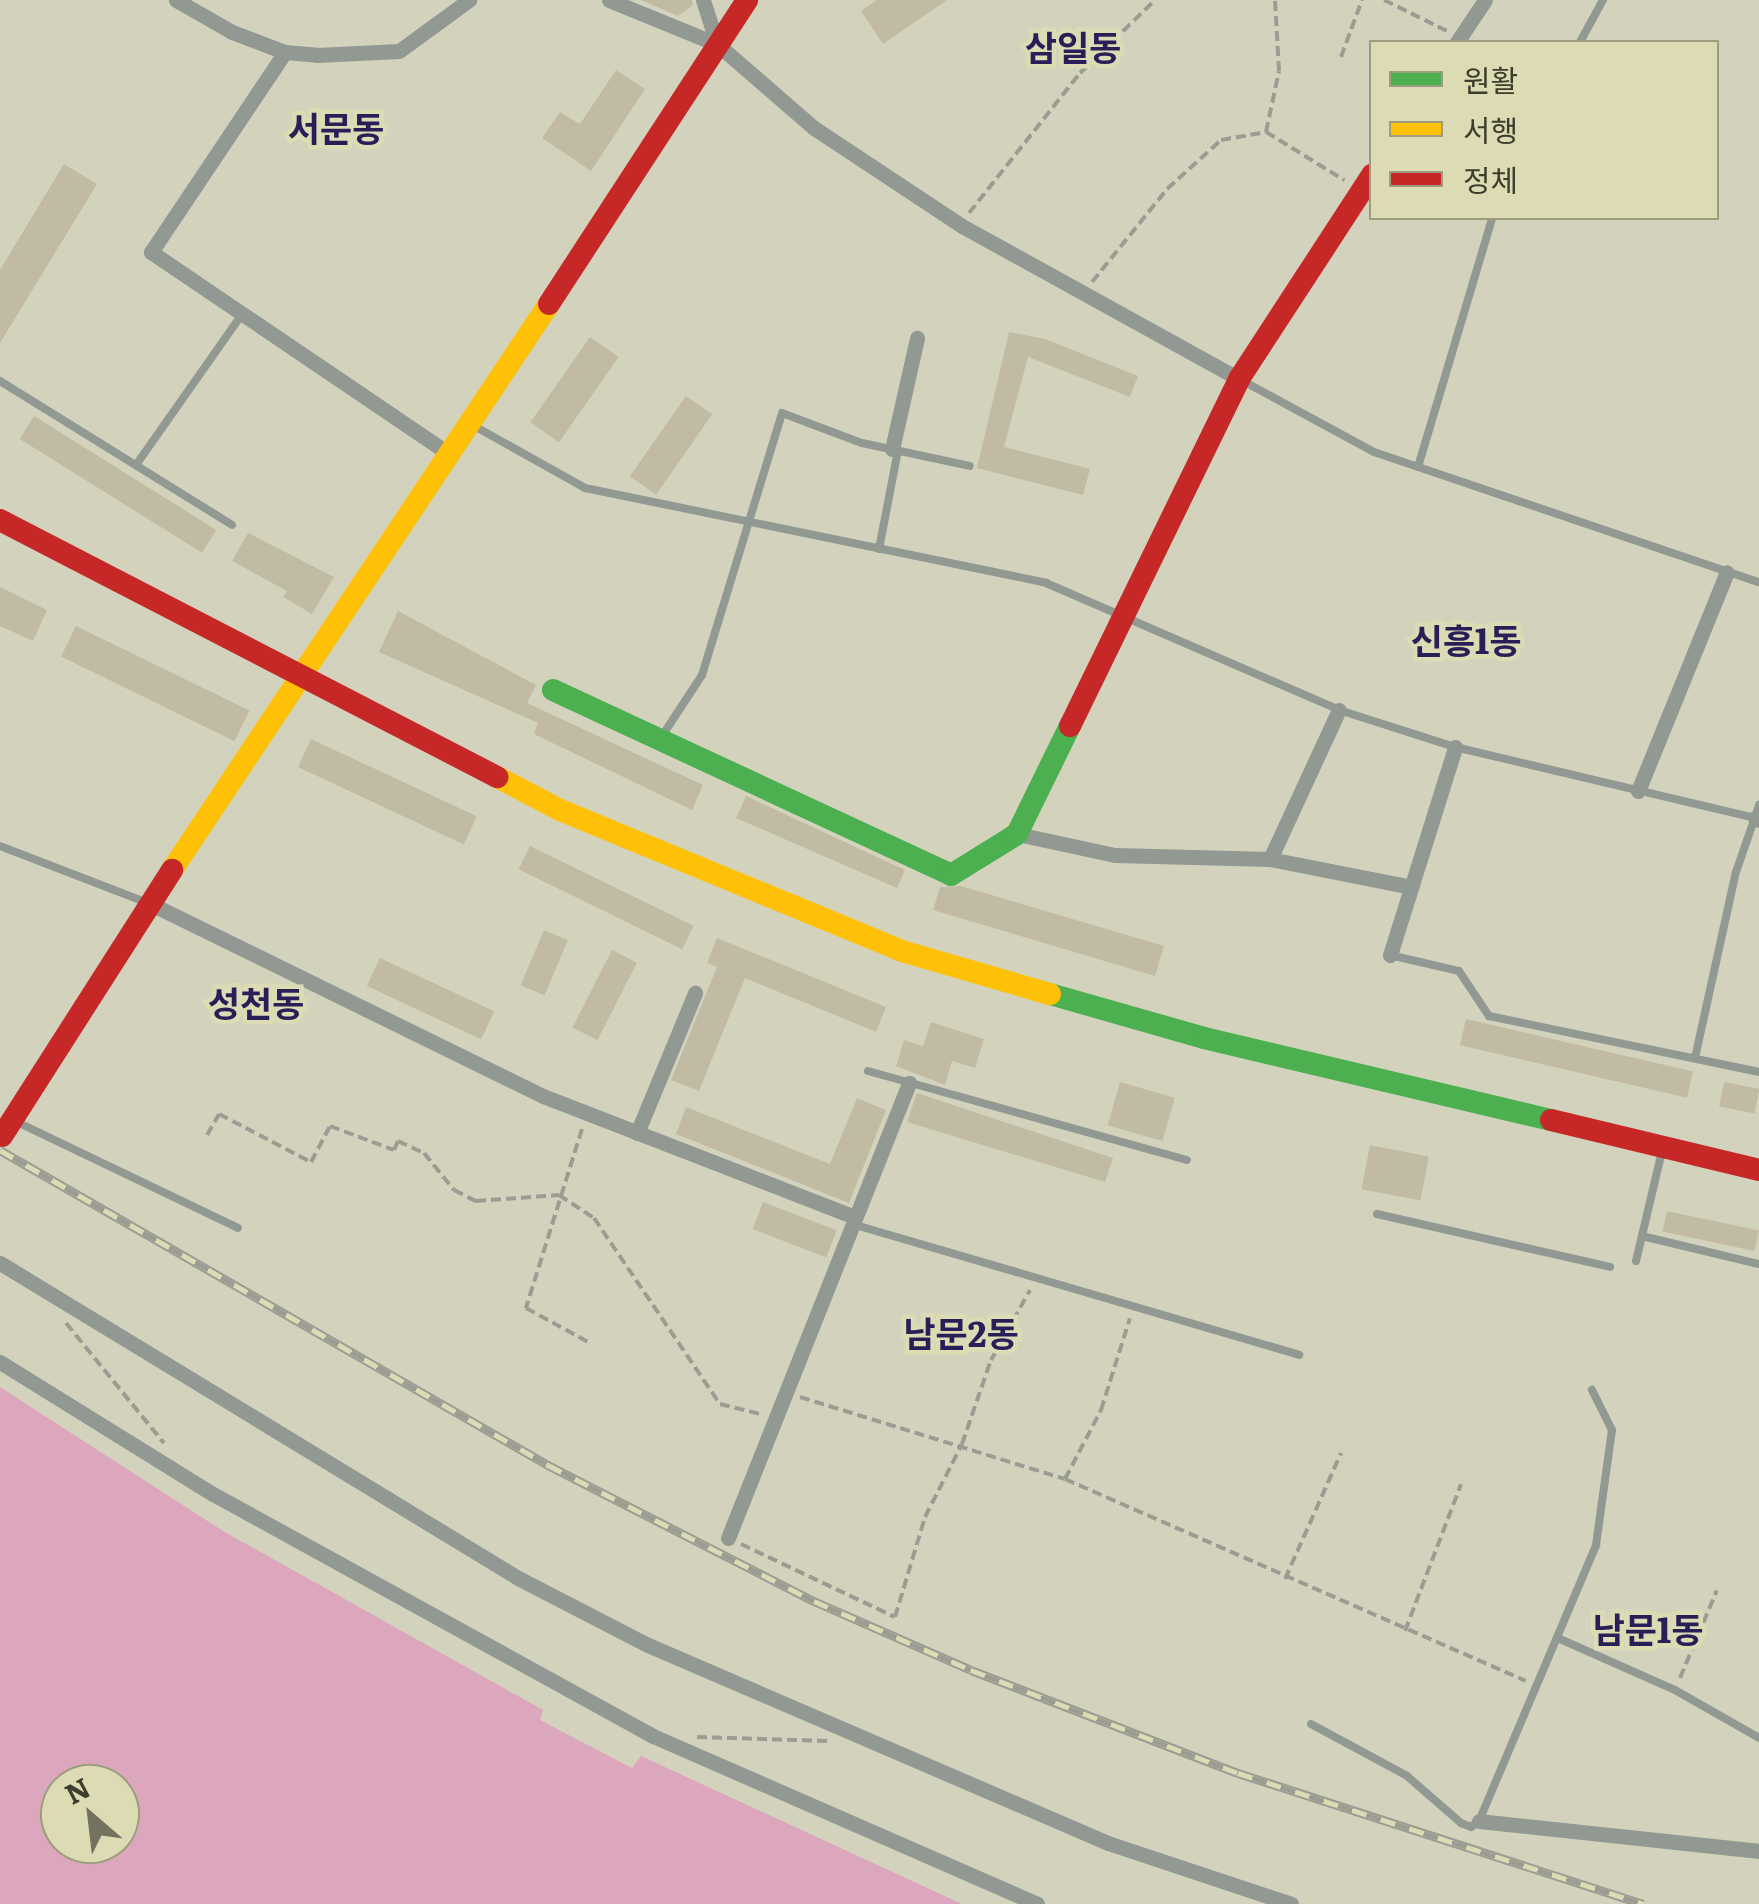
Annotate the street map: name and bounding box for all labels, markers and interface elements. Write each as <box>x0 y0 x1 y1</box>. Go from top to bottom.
district label: 삼일동 <box>1025 25 1121 67</box>
legend <box>1369 40 1719 220</box>
text: 원활 <box>1463 57 1518 101</box>
district label: 서문동 <box>288 106 384 148</box>
text: 서행 <box>1463 107 1518 151</box>
text: 정체 <box>1463 157 1518 201</box>
district label: 신흥1동 <box>1410 618 1522 660</box>
district label: 성천동 <box>208 981 304 1023</box>
district label: 남문2동 <box>903 1311 1019 1353</box>
district label: 남문1동 <box>1592 1607 1704 1649</box>
north arrow <box>40 1764 140 1864</box>
text: N <box>57 1765 97 1813</box>

